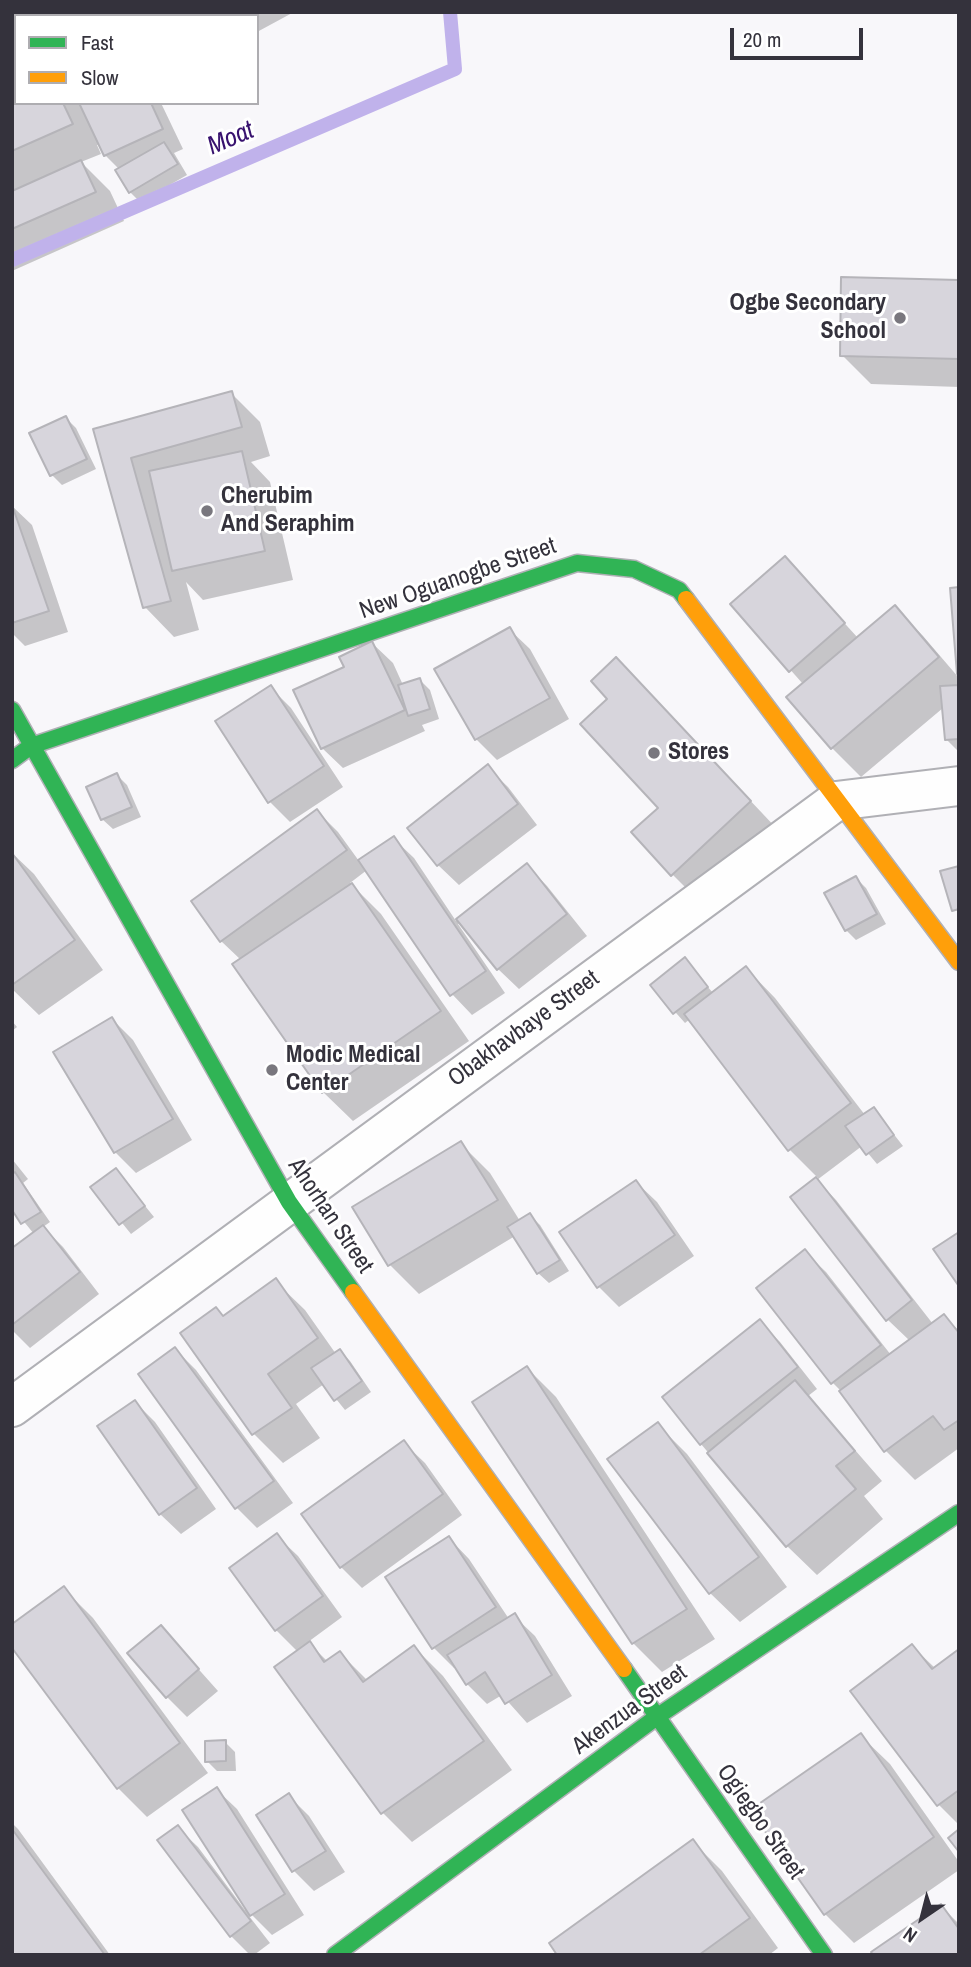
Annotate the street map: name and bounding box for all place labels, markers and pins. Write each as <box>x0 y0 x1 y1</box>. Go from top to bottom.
place label: Ogbe Secondary School <box>730 290 886 346</box>
marker: Ogbe Secondary School <box>892 310 908 326</box>
place label: Cherubim And Seraphim <box>221 483 354 539</box>
marker: Cherubim And Seraphim <box>199 503 215 519</box>
place label: Stores <box>668 739 729 767</box>
marker: Stores <box>646 745 662 761</box>
place label: Modic Medical Center <box>286 1042 421 1098</box>
marker: Modic Medical Center <box>264 1062 280 1078</box>

